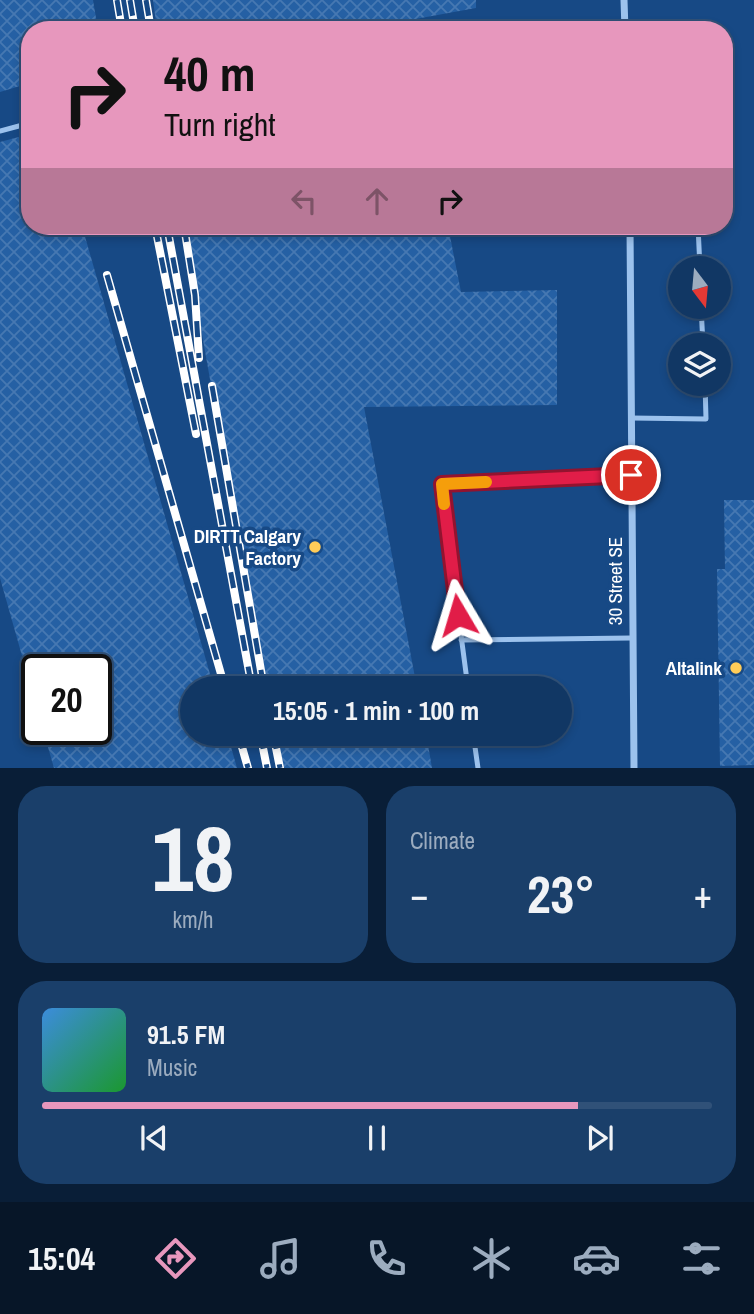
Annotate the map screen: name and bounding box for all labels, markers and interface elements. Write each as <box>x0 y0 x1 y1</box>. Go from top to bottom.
text: 40 m <box>164 40 256 106</box>
icon: right <box>49 49 140 140</box>
text: Turn right <box>164 103 276 146</box>
icon: left <box>285 182 323 220</box>
icon: ahead <box>358 182 396 220</box>
icon: right <box>431 182 469 220</box>
north arrow <box>668 256 732 318</box>
map controls <box>668 256 731 396</box>
button: layers <box>668 333 731 396</box>
pin <box>601 445 661 505</box>
icon: arrive <box>612 456 650 494</box>
place label: DIRTT Calgary Factory <box>194 523 301 571</box>
street label: 30 Street SE <box>602 537 628 625</box>
marker: DIRTT Calgary Factory <box>307 539 323 555</box>
position arrow <box>421 578 495 652</box>
speed limit sign: 20 <box>21 654 112 745</box>
place label: Altalink <box>666 655 722 681</box>
marker: Altalink <box>728 660 744 676</box>
text: 15:05 · 1 min · 100 m <box>273 693 479 728</box>
text: 18 <box>152 797 235 919</box>
text: Climate <box>410 825 475 856</box>
text: 23° <box>527 859 595 929</box>
text: − <box>410 869 428 920</box>
text: + <box>694 869 712 920</box>
text: km/h <box>173 904 213 935</box>
text: 91.5 FM <box>147 1017 225 1052</box>
text: Music <box>147 1052 197 1083</box>
icon: previous <box>135 1119 173 1157</box>
icon: pause <box>358 1119 396 1157</box>
icon: next <box>581 1119 619 1157</box>
icon: directions <box>151 1234 200 1283</box>
icon: music <box>256 1234 305 1283</box>
icon: phone <box>362 1234 411 1283</box>
icon: climate <box>467 1234 516 1283</box>
icon: car <box>572 1234 621 1283</box>
icon: filters <box>677 1234 726 1283</box>
text: 15:04 <box>28 1237 95 1280</box>

